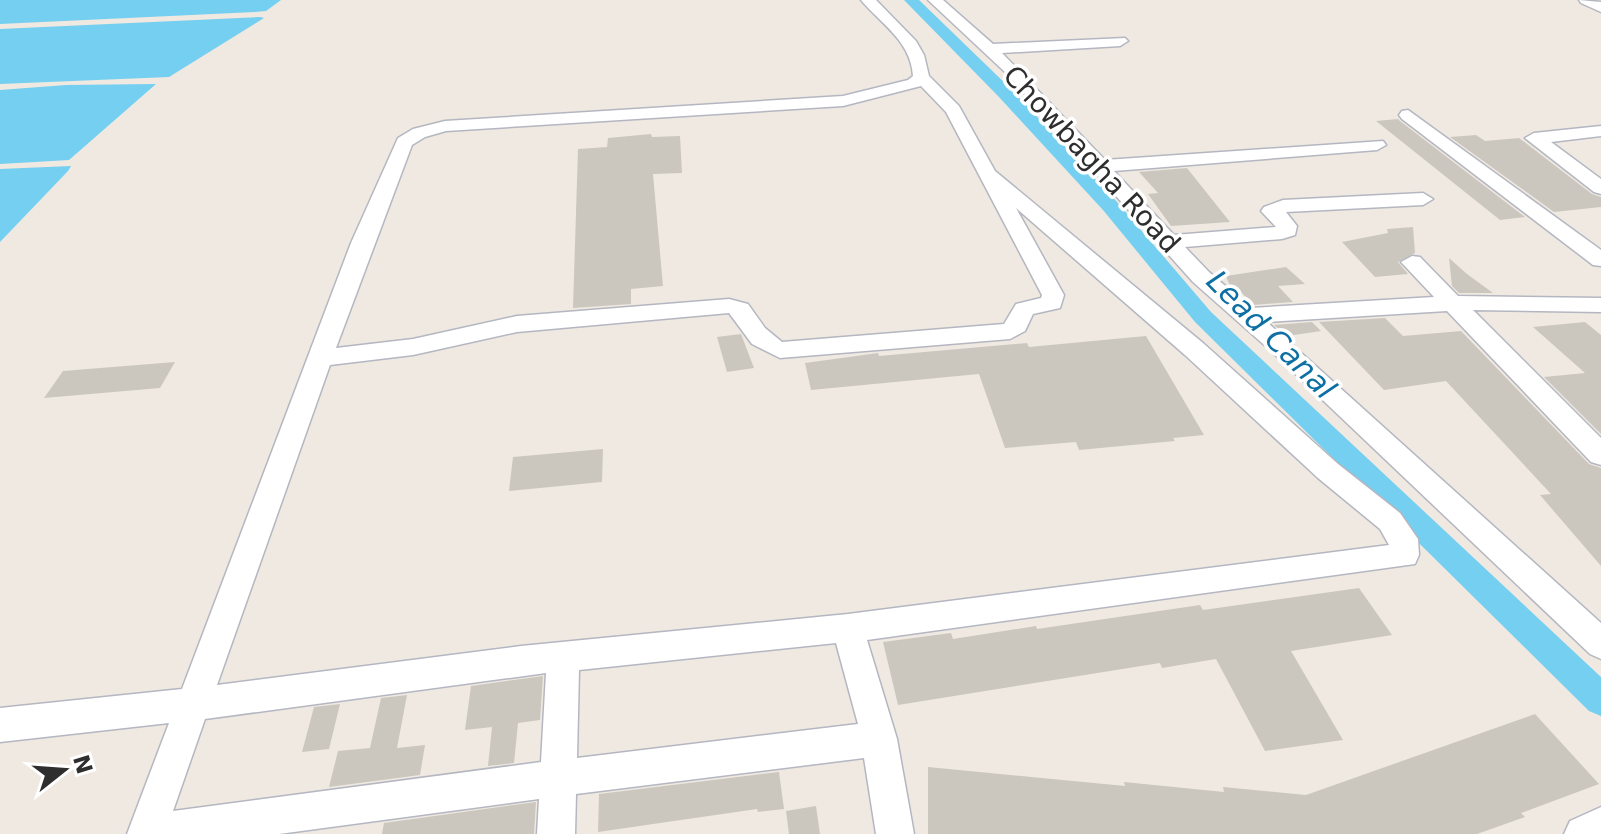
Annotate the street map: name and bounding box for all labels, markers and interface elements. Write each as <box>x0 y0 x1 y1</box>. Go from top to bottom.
street label: Chowbagha Road <box>996 59 1187 260</box>
water label: Lead Canal <box>1200 263 1343 407</box>
north arrow <box>24 730 104 810</box>
text: N <box>68 752 97 777</box>

